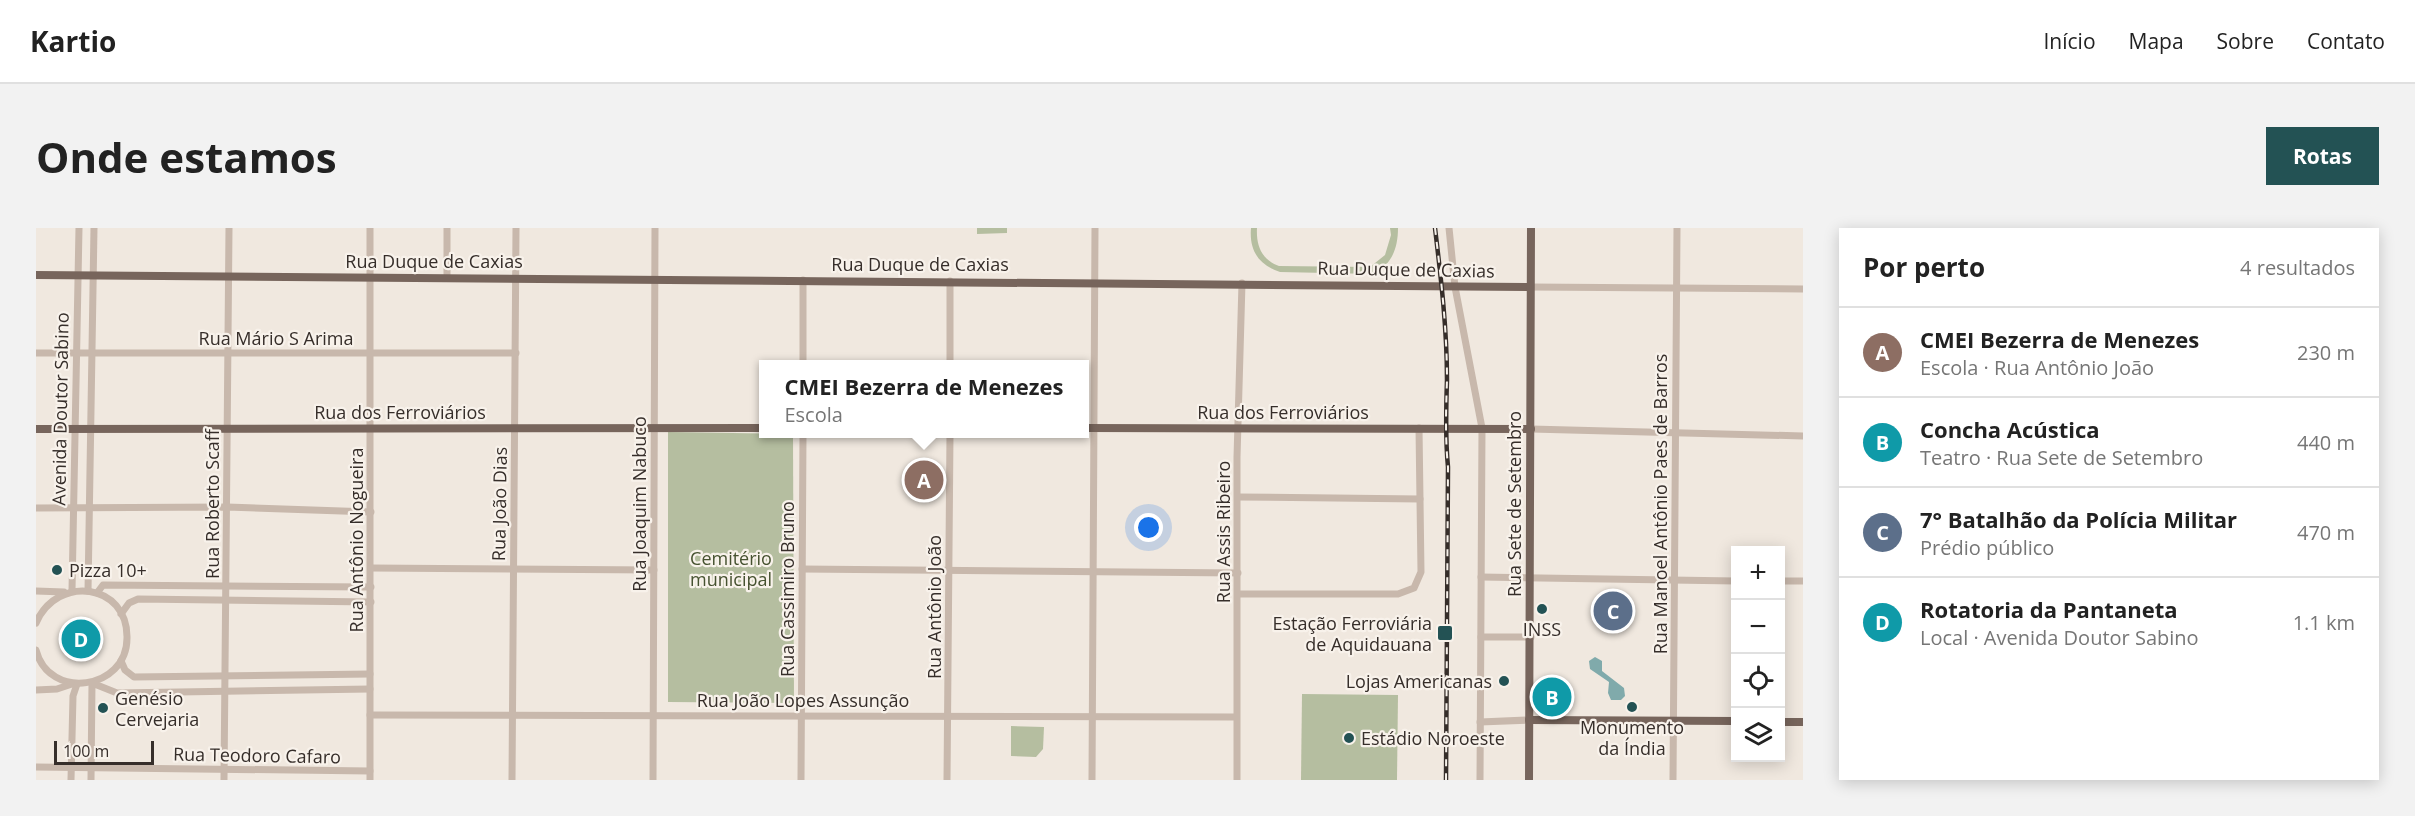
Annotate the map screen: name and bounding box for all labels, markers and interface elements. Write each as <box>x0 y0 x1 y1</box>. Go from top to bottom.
text: Kartio <box>30 22 116 60</box>
text: Início <box>2043 27 2096 55</box>
text: Mapa <box>2129 27 2184 55</box>
text: Sobre <box>2217 27 2274 55</box>
text: Contato <box>2307 27 2385 55</box>
button: Rotas <box>2266 127 2379 185</box>
text: Onde estamos <box>36 128 337 185</box>
street label: Rua Duque de Caxias <box>345 249 523 273</box>
text: Por perto <box>1863 249 1985 285</box>
street label: Rua Duque de Caxias <box>831 252 1009 276</box>
text: 4 resultados <box>2240 254 2355 281</box>
street label: Rua Duque de Caxias <box>1317 255 1495 283</box>
street label: Avenida Doutor Sabino <box>46 312 74 506</box>
text: CMEI Bezerra de Menezes <box>1920 324 2199 354</box>
street label: Rua Mário S Arima <box>199 326 353 350</box>
text: A <box>1876 339 1889 366</box>
text: 230 m <box>2297 339 2355 366</box>
street label: Rua Manoel Antônio Paes de Barros <box>1648 354 1672 654</box>
text: Escola · Rua Antônio João <box>1920 354 2154 381</box>
popup <box>759 360 1089 438</box>
text: CMEI Bezerra de Menezes <box>784 371 1064 401</box>
street label: Rua dos Ferroviários <box>314 400 486 424</box>
street label: Rua dos Ferroviários <box>1197 400 1369 424</box>
text: Escola <box>784 401 843 428</box>
street label: Rua Sete de Setembro <box>1502 411 1526 597</box>
text: Concha Acústica <box>1920 414 2100 444</box>
street label: Rua Joaquim Nabuco <box>627 416 651 592</box>
street label: Rua Roberto Scaff <box>200 428 224 579</box>
text: B <box>1876 429 1889 456</box>
text: 440 m <box>2297 429 2355 456</box>
text: Teatro · Rua Sete de Setembro <box>1920 444 2203 471</box>
street label: Rua João Dias <box>486 447 512 561</box>
street label: Rua Antônio Nogueira <box>344 448 368 632</box>
pin: A <box>904 458 944 502</box>
street label: Rua Assis Ribeiro <box>1211 461 1235 603</box>
street label: Rua Cassimiro Bruno <box>775 501 799 677</box>
text: 7° Batalhão da Polícia Militar <box>1920 504 2237 534</box>
your location <box>1134 513 1163 542</box>
text: C <box>1876 519 1889 546</box>
text: 470 m <box>2297 519 2355 546</box>
text: Prédio público <box>1920 534 2054 561</box>
street label: Rua Antônio João <box>922 535 946 679</box>
park label: Cemitério municipal <box>690 546 772 591</box>
map controls <box>1731 546 1785 762</box>
button: + <box>1731 546 1785 600</box>
place label: Pizza 10+ <box>69 558 147 582</box>
marker: Pizza 10+ <box>50 563 64 577</box>
pin: C <box>1594 588 1632 634</box>
text: Rotatoria da Pantaneta <box>1920 594 2177 624</box>
button: − <box>1731 600 1785 654</box>
marker: INSS <box>1535 602 1549 616</box>
text: D <box>1875 609 1890 636</box>
text: 1.1 km <box>2293 609 2355 636</box>
place label: Estação Ferroviária de Aquidauana <box>1272 611 1432 656</box>
pin: D <box>62 616 100 662</box>
place label: INSS <box>1523 617 1561 641</box>
marker: Estação Ferroviária de Aquidauana <box>1436 624 1454 642</box>
text: Local · Avenida Doutor Sabino <box>1920 624 2199 651</box>
button: locate <box>1731 654 1785 708</box>
place label: Lojas Americanas <box>1346 669 1492 693</box>
marker: Lojas Americanas <box>1497 674 1511 688</box>
pin: B <box>1532 674 1572 720</box>
place label: Genésio Cervejaria <box>115 686 199 731</box>
street label: Rua João Lopes Assunção <box>697 688 909 712</box>
marker: Monumento da Índia <box>1625 700 1639 714</box>
marker: Genésio Cervejaria <box>96 701 110 715</box>
button: layers <box>1731 708 1785 762</box>
place label: Monumento da Índia <box>1580 715 1684 760</box>
place label: Estádio Noroeste <box>1361 726 1505 750</box>
marker: Estádio Noroeste <box>1342 731 1356 745</box>
scale bar <box>54 738 154 766</box>
text: 100 m <box>63 740 109 762</box>
street label: Rua Teodoro Cafaro <box>173 742 341 768</box>

